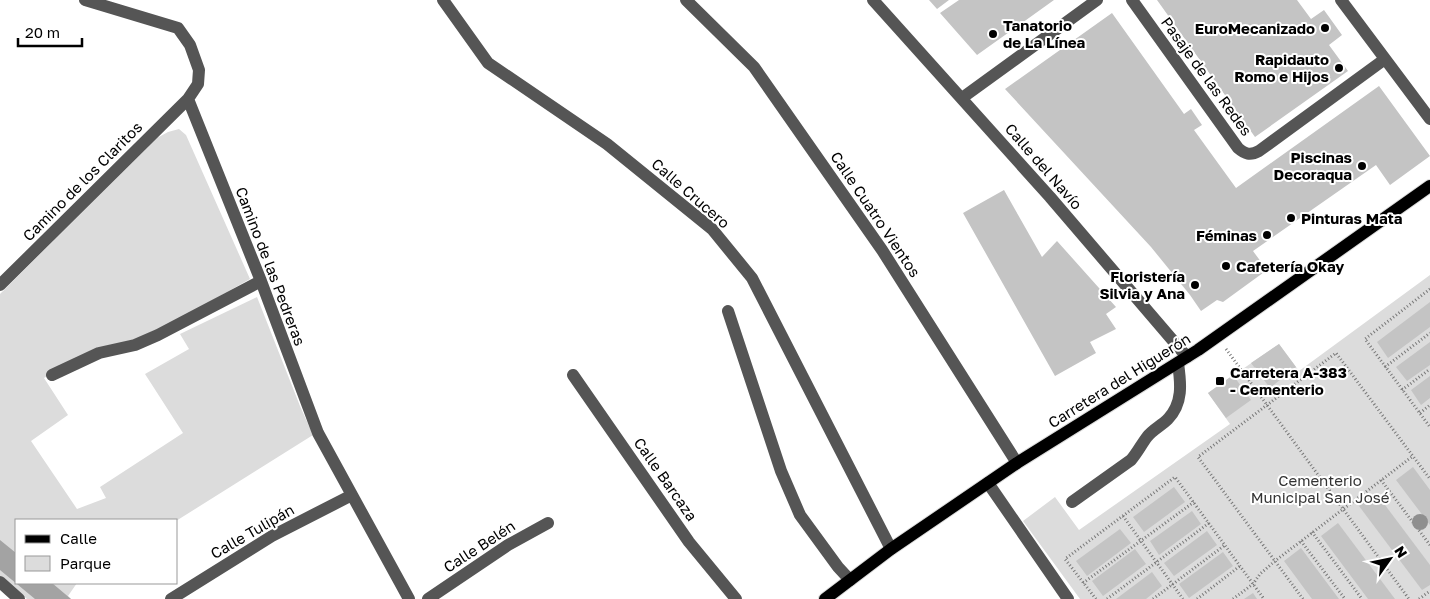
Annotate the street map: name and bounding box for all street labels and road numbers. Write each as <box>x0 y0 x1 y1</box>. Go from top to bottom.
street label: Pasaje de las Redes <box>1158 13 1256 139</box>
street label: Camino de los Claritos <box>19 118 145 244</box>
street label: Calle del Navío <box>1002 119 1086 213</box>
street label: Calle Cuatro Vientos <box>827 148 925 280</box>
street label: Calle Crucero <box>648 154 734 232</box>
street label: Camino de las Pedreras <box>232 184 310 348</box>
street label: Carretera del Higuerón <box>1045 329 1193 431</box>
street label: Calle Barcaza <box>631 434 701 524</box>
street label: Calle Tulipán <box>207 500 297 562</box>
street label: Calle Belén <box>440 516 518 576</box>

